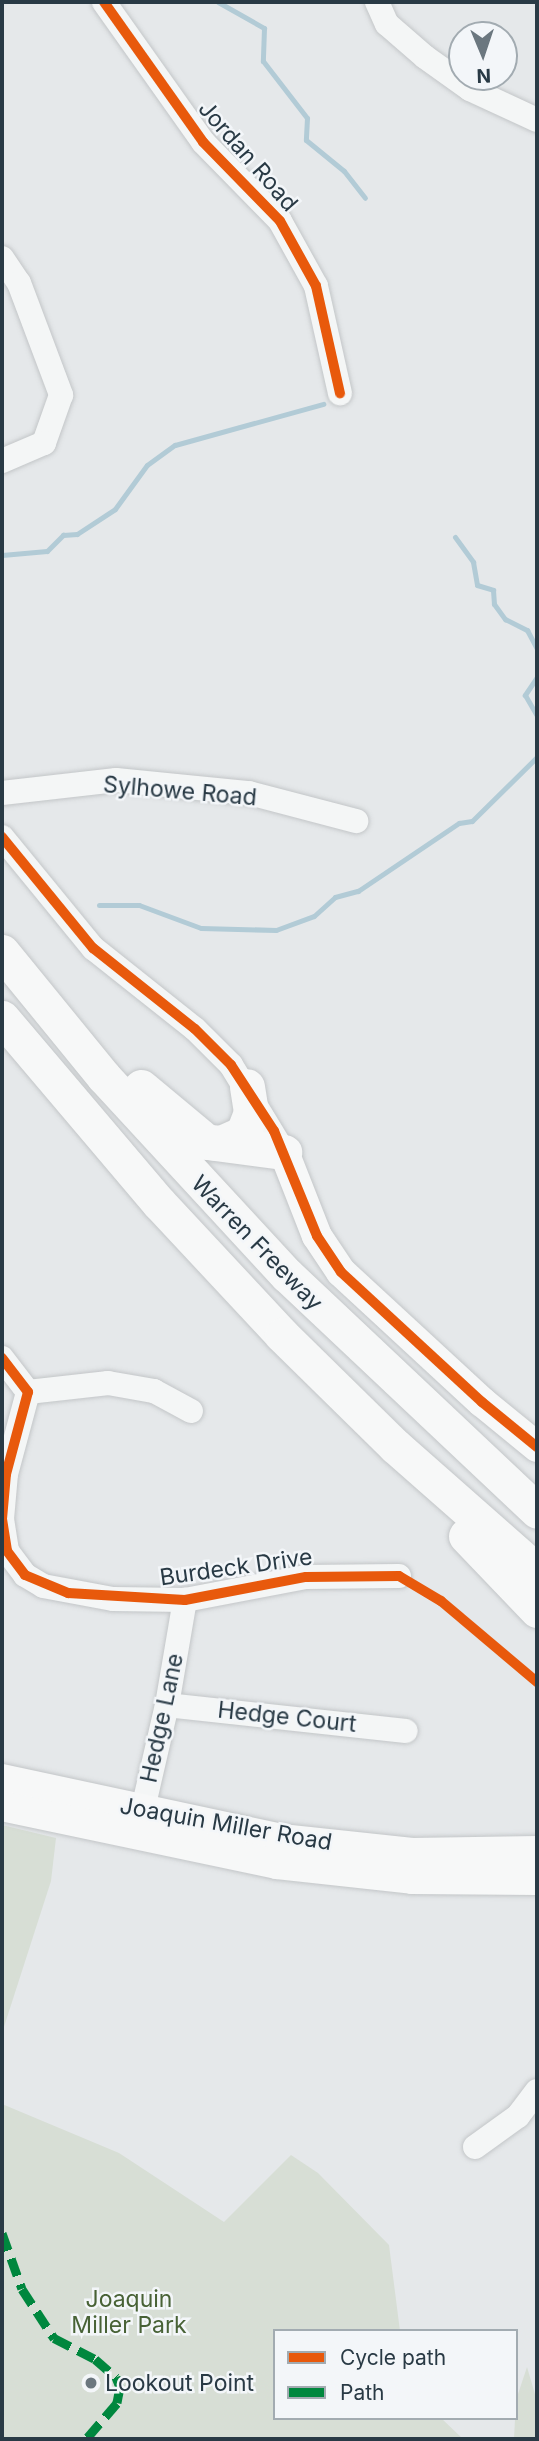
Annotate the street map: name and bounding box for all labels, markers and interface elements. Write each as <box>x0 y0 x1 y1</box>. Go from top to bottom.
north arrow <box>448 21 518 91</box>
text: N <box>476 64 491 87</box>
street label: Jordan Road <box>192 95 304 217</box>
street label: Sylhowe Road <box>102 771 258 811</box>
street label: Warren Freeway <box>186 1170 328 1316</box>
street label: Burdeck Drive <box>158 1543 314 1591</box>
street label: Hedge Lane <box>135 1651 189 1785</box>
street label: Hedge Court <box>216 1696 358 1738</box>
street label: Joaquin Miller Road <box>118 1792 334 1856</box>
park label: Joaquin Miller Park <box>71 2285 187 2339</box>
legend <box>273 2329 518 2420</box>
text: Cycle path <box>340 2345 446 2370</box>
place label: Lookout Point <box>105 2369 254 2397</box>
marker: Lookout Point <box>83 2375 99 2391</box>
text: Path <box>340 2380 385 2405</box>

